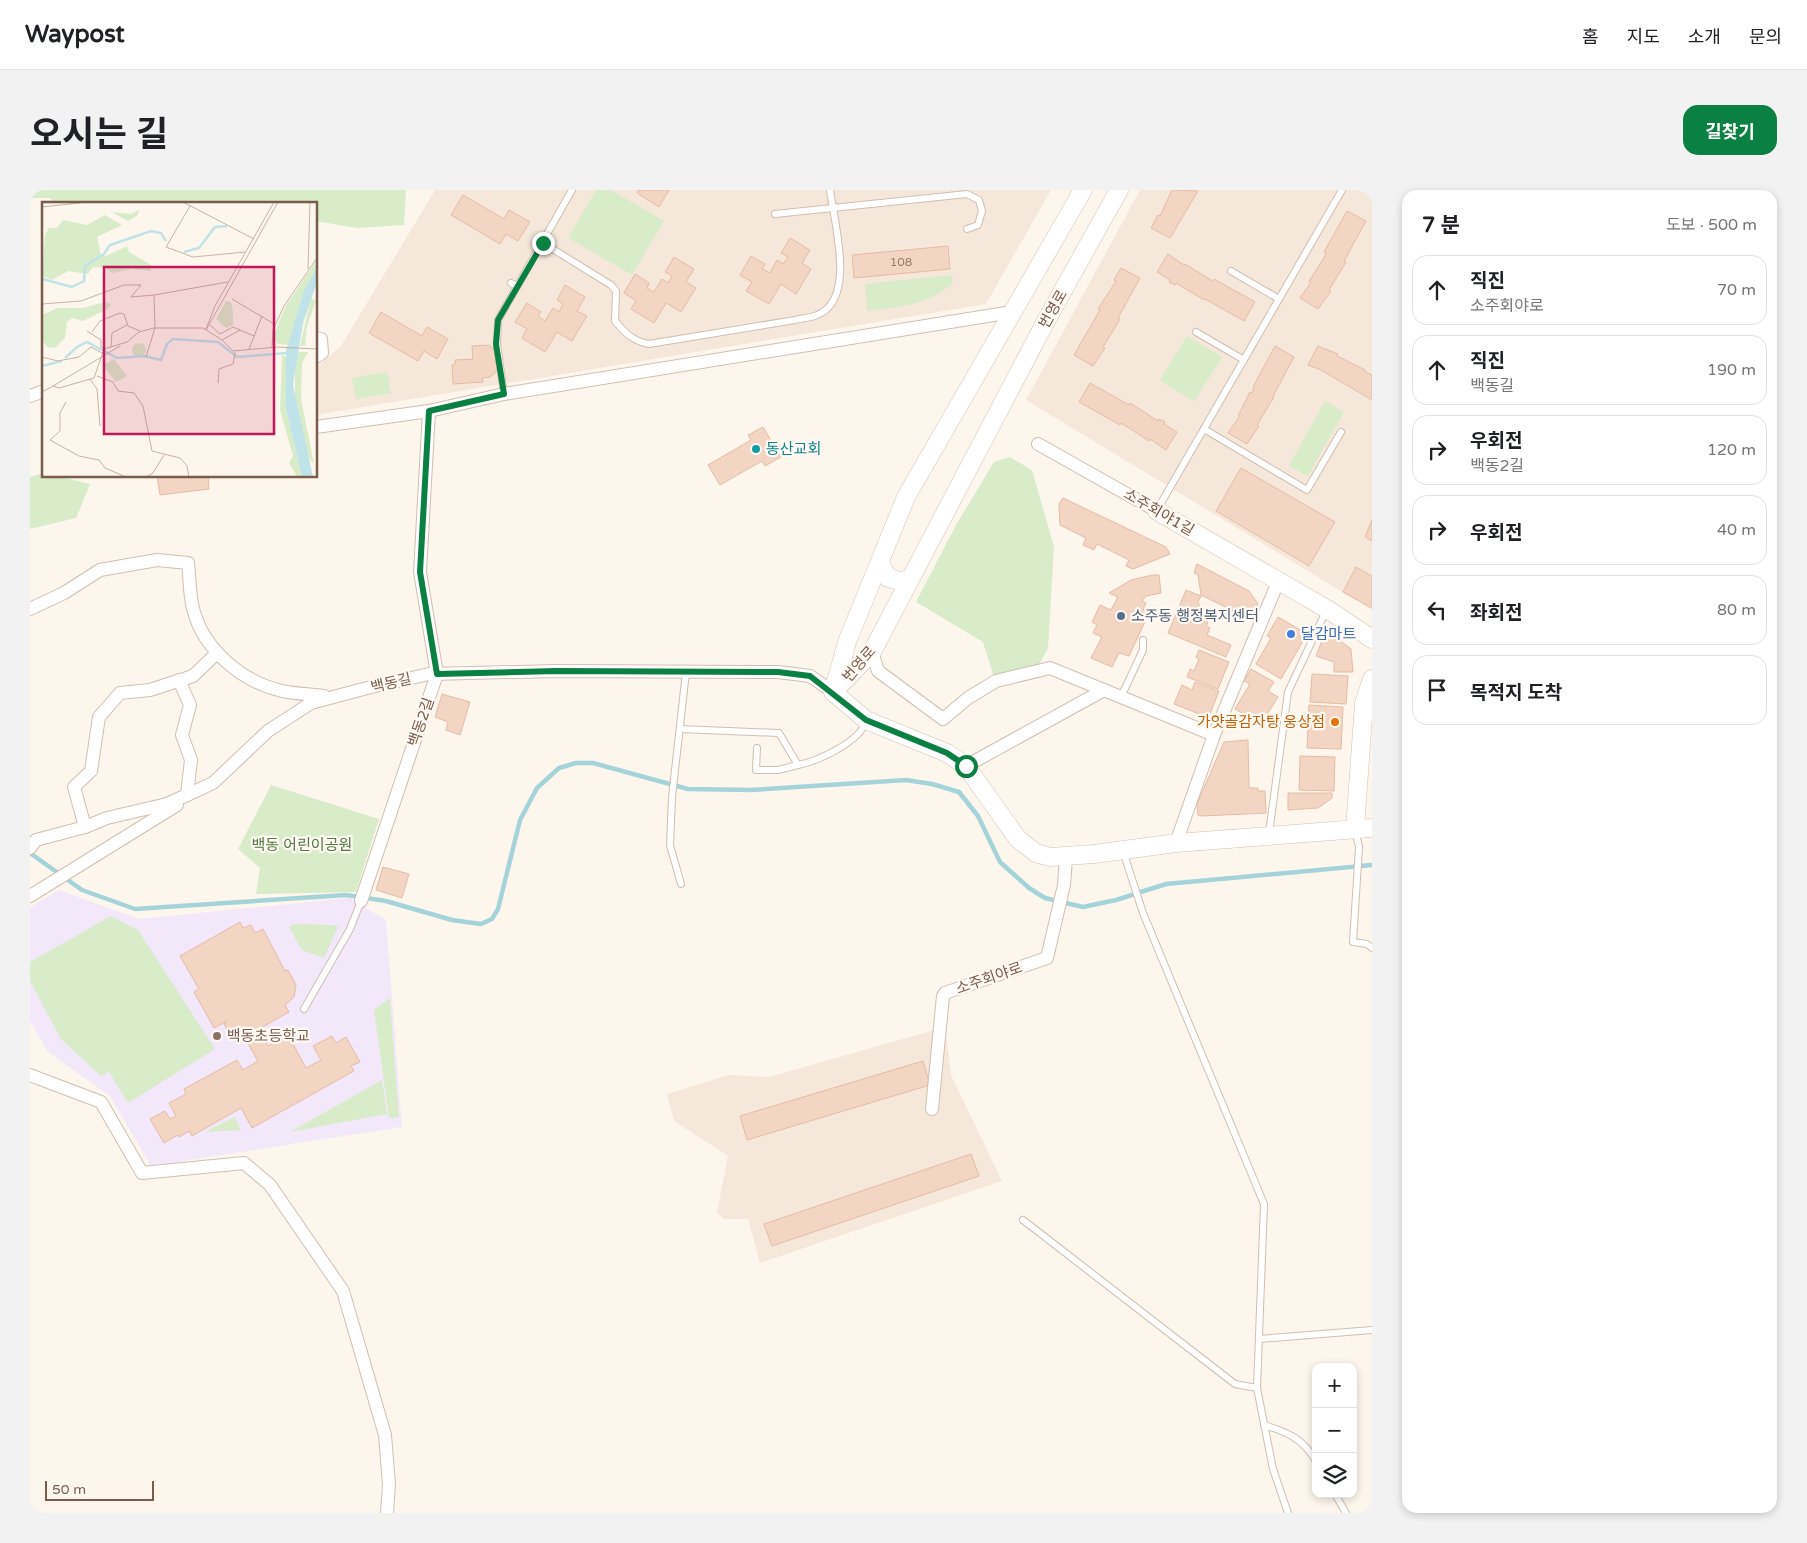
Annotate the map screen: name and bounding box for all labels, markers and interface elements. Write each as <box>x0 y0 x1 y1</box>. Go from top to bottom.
text: Waypost <box>25 20 125 49</box>
text: 홈 <box>1582 26 1599 48</box>
text: 지도 <box>1627 26 1660 48</box>
text: 소개 <box>1688 26 1721 48</box>
text: 문의 <box>1749 26 1782 48</box>
button: 길찾기 <box>1683 105 1777 155</box>
text: 오시는 길 <box>30 114 168 156</box>
inset map <box>42 202 318 478</box>
text: 7 분 <box>1422 213 1460 238</box>
text: 도보 · 500 m <box>1666 215 1757 235</box>
route end <box>532 232 555 255</box>
house number: 108 <box>890 255 912 269</box>
text: 직진 <box>1470 270 1505 292</box>
icon: ahead <box>1423 276 1451 304</box>
text: 70 m <box>1717 280 1756 300</box>
street label: 번영로 <box>1035 287 1071 331</box>
text: 소주회야로 <box>1470 296 1544 316</box>
text: 직진 <box>1470 350 1505 372</box>
icon: ahead <box>1423 356 1451 384</box>
text: 190 m <box>1707 360 1756 380</box>
text: 백동길 <box>1470 376 1514 396</box>
text: 우회전 <box>1470 430 1522 452</box>
icon: right <box>1423 436 1451 464</box>
place label: 동산교회 <box>766 440 821 458</box>
text: 120 m <box>1707 440 1756 460</box>
marker: 동산교회 <box>750 443 762 455</box>
text: 백동2길 <box>1470 456 1524 476</box>
street label: 소주회야1길 <box>1121 485 1197 539</box>
icon: right <box>1423 516 1451 544</box>
text: 40 m <box>1717 520 1756 540</box>
text: 우회전 <box>1470 522 1522 544</box>
icon: left <box>1423 596 1451 624</box>
text: 80 m <box>1717 600 1756 620</box>
text: 좌회전 <box>1470 602 1522 624</box>
place label: 소주동 행정복지센터 <box>1131 607 1259 625</box>
marker: 소주동 행정복지센터 <box>1115 610 1127 622</box>
place label: 달감마트 <box>1301 625 1356 643</box>
marker: 달감마트 <box>1285 628 1297 640</box>
street label: 번영로 <box>839 642 879 686</box>
street label: 백동길 <box>369 670 413 696</box>
icon: arrive <box>1423 676 1451 704</box>
text: 목적지 도착 <box>1470 682 1562 704</box>
street label: 백동2길 <box>404 695 438 749</box>
place label: 가얏골감자탕 웅상점 <box>1197 713 1325 731</box>
marker: 가얏골감자탕 웅상점 <box>1329 716 1341 728</box>
route start <box>955 755 978 778</box>
park label: 백동 어린이공원 <box>252 836 352 854</box>
street label: 소주회야로 <box>953 958 1025 998</box>
place label: 백동초등학교 <box>227 1027 310 1045</box>
marker: 백동초등학교 <box>211 1030 223 1042</box>
map controls <box>1312 1363 1357 1498</box>
button: + <box>1312 1363 1357 1408</box>
button: − <box>1312 1408 1357 1453</box>
button: layers <box>1312 1453 1357 1498</box>
scale bar <box>45 1478 154 1501</box>
text: 50 m <box>52 1481 86 1498</box>

